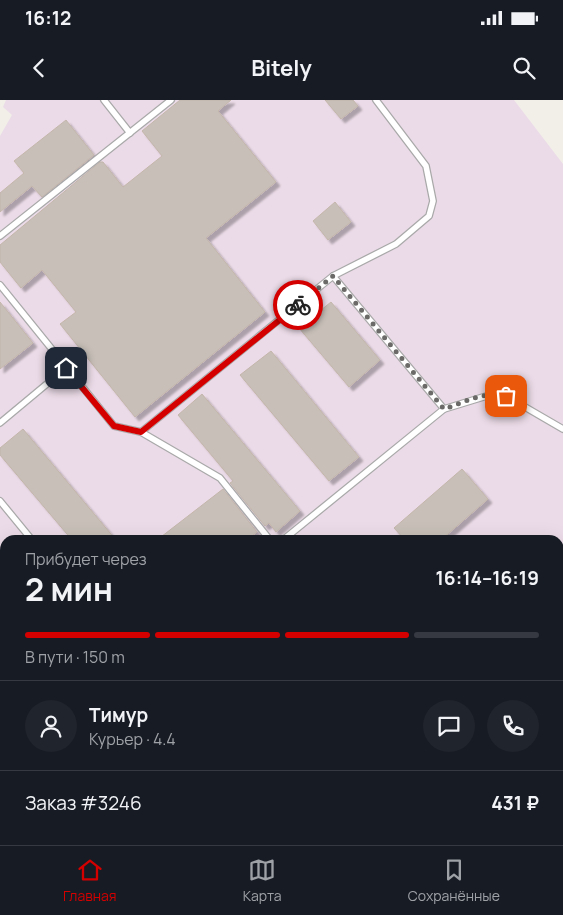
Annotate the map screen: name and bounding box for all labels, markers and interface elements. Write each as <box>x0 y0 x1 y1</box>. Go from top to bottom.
text: 16:12 <box>25 5 71 31</box>
text: Bitely <box>251 53 312 83</box>
icon: back <box>25 54 53 82</box>
icon: search <box>510 54 538 82</box>
courier <box>273 280 323 330</box>
icon: bike <box>284 291 312 319</box>
pin <box>45 347 87 389</box>
icon: home <box>52 354 80 382</box>
pin <box>485 375 527 417</box>
icon: bag <box>492 382 520 410</box>
text: Прибудет через <box>25 548 147 570</box>
text: 16:14–16:19 <box>436 565 539 591</box>
text: 2 мин <box>25 567 113 611</box>
text: В пути · 150 m <box>25 646 125 668</box>
button: person <box>25 700 77 752</box>
button: chat <box>423 700 475 752</box>
button: phone <box>487 700 539 752</box>
text: Тимур <box>89 702 148 728</box>
text: Курьер · 4.4 <box>89 728 176 750</box>
text: Заказ #3246 <box>25 790 142 816</box>
text: 431 ₽ <box>491 790 539 816</box>
tab: Главная <box>63 856 116 905</box>
tab: Карта <box>243 856 282 905</box>
tab: Сохранённые <box>408 856 500 905</box>

